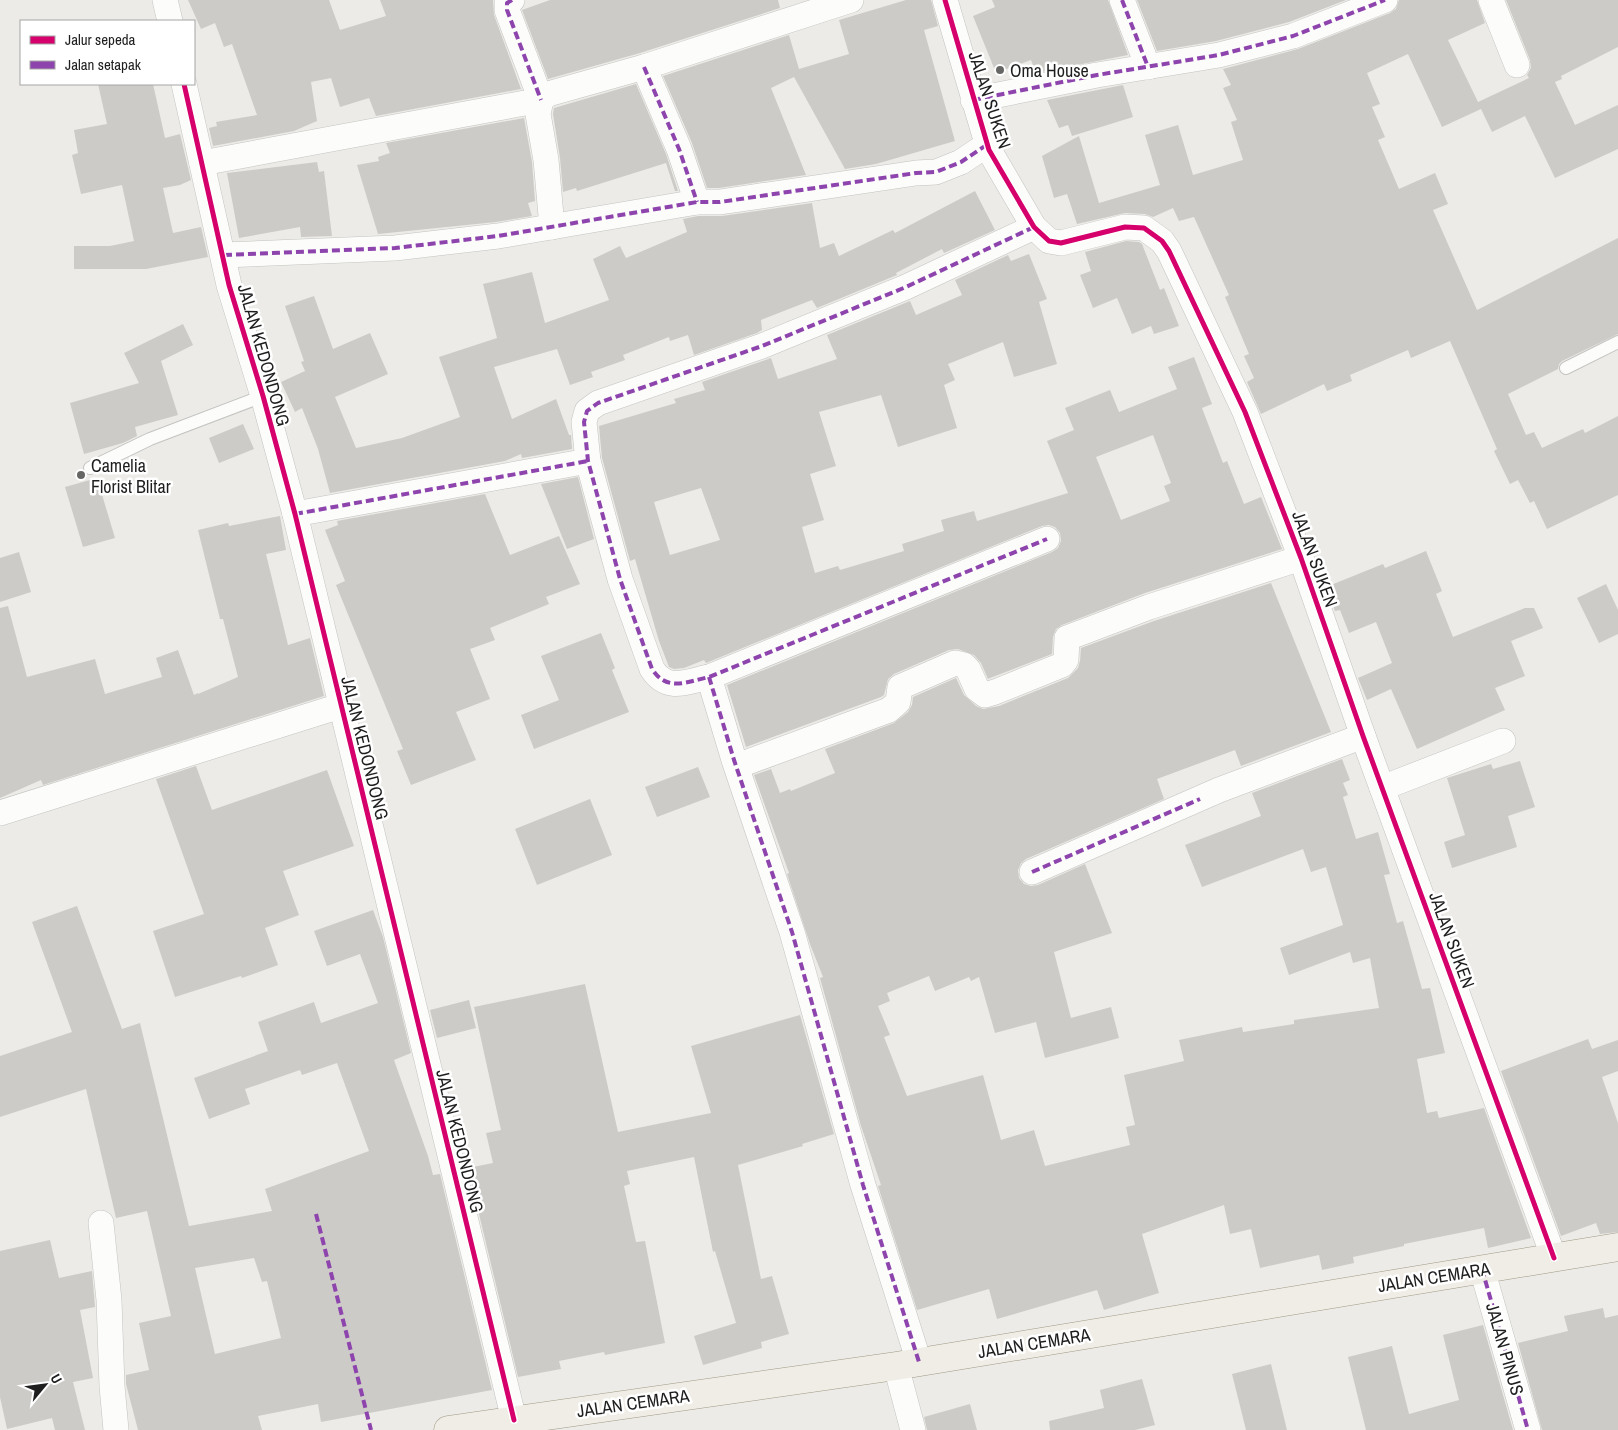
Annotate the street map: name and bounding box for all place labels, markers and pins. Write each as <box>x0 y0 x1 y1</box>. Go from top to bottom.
place label: Oma House <box>1010 58 1089 83</box>
marker: Oma House <box>994 64 1006 76</box>
place label: Camelia Florist Blitar <box>91 453 171 499</box>
marker: Camelia Florist Blitar <box>75 469 87 481</box>

